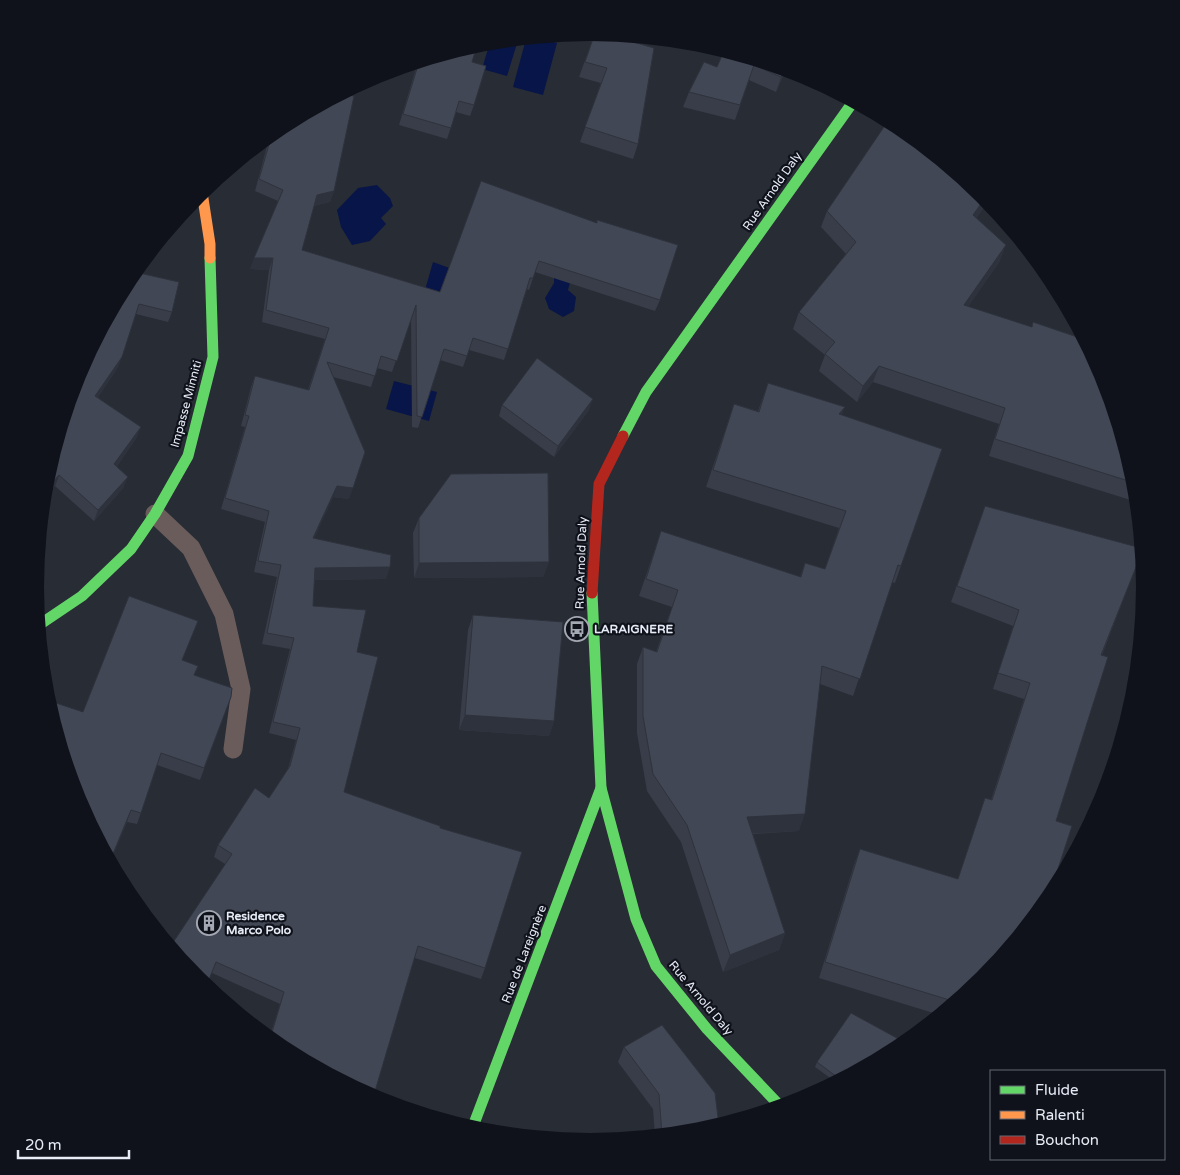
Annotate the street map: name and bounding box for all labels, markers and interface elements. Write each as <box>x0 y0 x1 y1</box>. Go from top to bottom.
street label: Rue Arnold Daly <box>740 149 805 233</box>
street label: Impasse Minniti <box>168 359 204 449</box>
street label: Rue Arnold Daly <box>572 516 590 610</box>
bus stop icon: LARAIGNERE <box>564 616 590 642</box>
place label: LARAIGNERE <box>594 622 673 636</box>
street label: Rue de Lareignère <box>499 903 549 1005</box>
place label: Residence Marco Polo <box>226 909 291 937</box>
building icon: Residence Marco Polo <box>196 910 222 936</box>
street label: Rue Arnold Daly <box>666 958 736 1038</box>
legend <box>990 1070 1165 1160</box>
text: Fluide <box>1035 1081 1079 1099</box>
text: Ralenti <box>1035 1106 1085 1124</box>
scale bar <box>18 1128 129 1160</box>
text: Bouchon <box>1035 1131 1099 1149</box>
text: 20 m <box>25 1136 62 1154</box>

